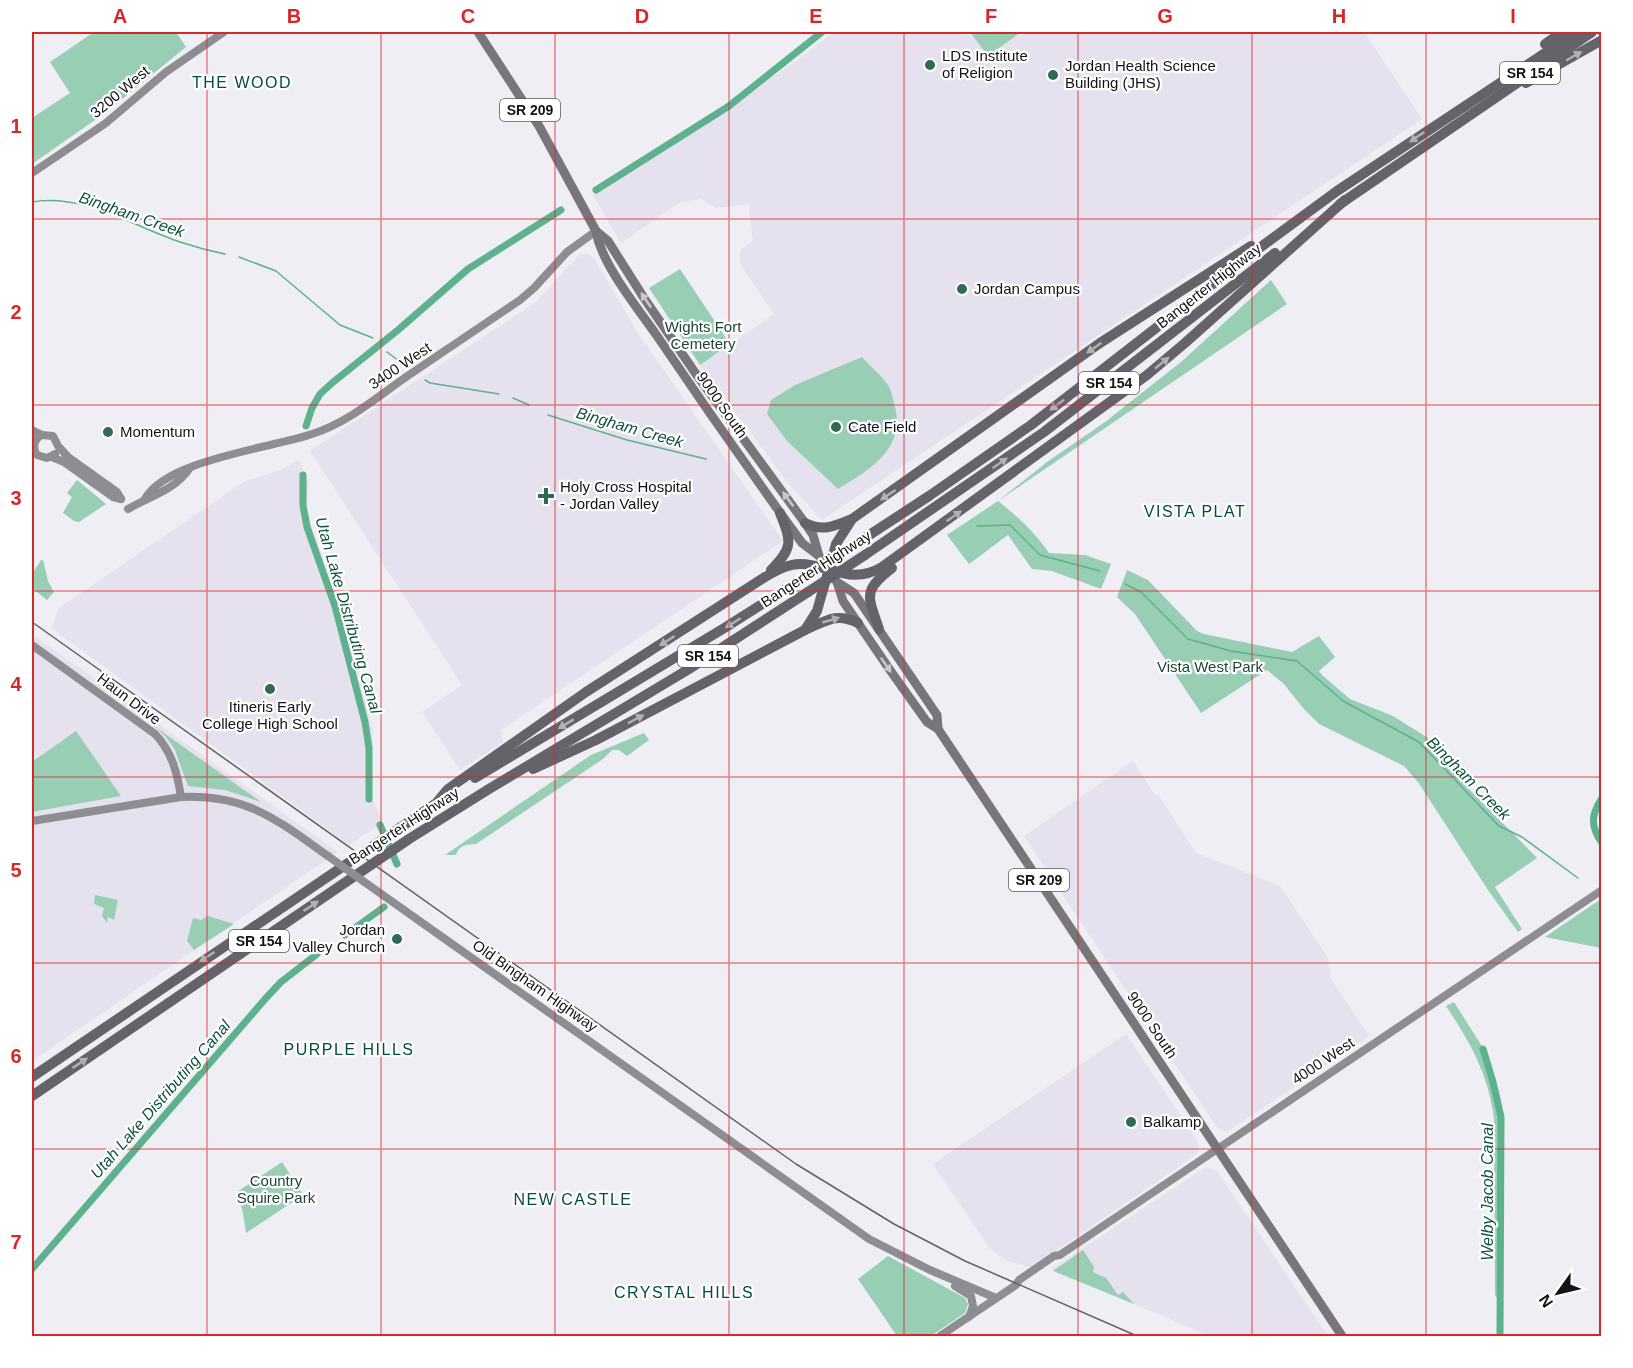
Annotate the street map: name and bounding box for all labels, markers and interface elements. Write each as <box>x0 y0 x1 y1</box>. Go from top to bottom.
text: A <box>113 5 127 27</box>
text: B <box>287 5 301 27</box>
text: C <box>461 5 475 27</box>
text: D <box>635 5 649 27</box>
text: E <box>809 5 823 27</box>
text: F <box>985 5 997 27</box>
text: G <box>1157 5 1173 27</box>
text: H <box>1332 5 1346 27</box>
text: I <box>1510 5 1516 27</box>
place label: LDS Institute of Religion <box>942 47 1028 81</box>
one-way arrow <box>1566 51 1583 61</box>
place label: Jordan Health Science Building (JHS) <box>1065 57 1216 91</box>
marker: LDS Institute of Religion <box>923 58 937 72</box>
street label: 3200 West <box>87 62 153 121</box>
road number: SR 154 <box>1500 62 1560 84</box>
marker: Jordan Health Science Building (JHS) <box>1046 68 1060 82</box>
district label: THE WOOD <box>192 74 292 91</box>
road number: SR 209 <box>500 99 560 121</box>
text: 1 <box>10 115 22 137</box>
one-way arrow <box>1410 131 1426 143</box>
water label: Bingham Creek <box>77 188 188 241</box>
street label: Bangerter Highway <box>1153 239 1265 332</box>
place label: Jordan Campus <box>974 280 1080 297</box>
marker: Jordan Campus <box>955 282 969 296</box>
one-way arrow <box>640 292 651 309</box>
text: 2 <box>10 301 22 323</box>
park label: Wights Fort Cemetery <box>665 318 742 352</box>
street label: 3400 West <box>365 338 435 393</box>
one-way arrow <box>1086 342 1102 354</box>
one-way arrow <box>1154 358 1169 370</box>
street label: 9000 South <box>693 368 751 441</box>
road number: SR 154 <box>1079 372 1139 394</box>
one-way arrow <box>1050 399 1066 411</box>
water label: Bingham Creek <box>575 404 686 451</box>
place label: Cate Field <box>848 418 916 435</box>
marker: Cate Field <box>829 420 843 434</box>
place label: Momentum <box>120 423 195 440</box>
marker: Momentum <box>101 425 115 439</box>
one-way arrow <box>992 457 1008 469</box>
place label: Holy Cross Hospital - Jordan Valley <box>560 478 692 512</box>
text: 3 <box>10 487 22 509</box>
marker: Holy Cross Hospital - Jordan Valley <box>537 487 555 505</box>
one-way arrow <box>880 489 896 501</box>
one-way arrow <box>782 491 794 507</box>
district label: VISTA PLAT <box>1144 503 1246 520</box>
one-way arrow <box>945 510 961 522</box>
water label: Utah Lake Distributing Canal <box>312 515 385 716</box>
street label: Bangerter Highway <box>758 526 874 610</box>
one-way arrow <box>822 615 840 624</box>
one-way arrow <box>725 617 741 628</box>
one-way arrow <box>658 635 675 646</box>
road number: SR 154 <box>678 645 738 667</box>
one-way arrow <box>880 657 891 673</box>
park label: Vista West Park <box>1157 658 1264 675</box>
street label: Haun Drive <box>94 669 164 728</box>
text: 4 <box>10 673 22 695</box>
marker: Itineris Early College High School <box>263 682 277 696</box>
place label: Itineris Early College High School <box>202 698 338 732</box>
one-way arrow <box>628 714 645 724</box>
one-way arrow <box>558 718 574 729</box>
water label: Bingham Creek <box>1424 733 1514 824</box>
street label: Bangerter Highway <box>346 783 462 867</box>
text: 5 <box>10 859 22 881</box>
road number: SR 209 <box>1009 869 1069 891</box>
one-way arrow <box>302 900 318 912</box>
place label: Jordan Valley Church <box>293 921 385 955</box>
road number: SR 154 <box>229 930 289 952</box>
marker: Jordan Valley Church <box>390 932 404 946</box>
street label: Old Bingham Highway <box>470 936 601 1035</box>
one-way arrow <box>199 951 215 962</box>
street label: 9000 South <box>1124 988 1181 1061</box>
water label: Utah Lake Distributing Canal <box>87 1017 234 1182</box>
street label: 4000 West <box>1288 1033 1358 1088</box>
district label: PURPLE HILLS <box>284 1041 414 1058</box>
text: 6 <box>10 1045 22 1067</box>
one-way arrow <box>72 1058 88 1069</box>
place label: Balkamp <box>1143 1113 1201 1130</box>
marker: Balkamp <box>1124 1115 1138 1129</box>
water label: Welby Jacob Canal <box>1479 1123 1496 1261</box>
park label: Country Squire Park <box>237 1172 316 1206</box>
district label: NEW CASTLE <box>513 1191 633 1208</box>
text: 7 <box>10 1231 22 1253</box>
north arrow <box>1528 1263 1588 1323</box>
district label: CRYSTAL HILLS <box>614 1284 754 1301</box>
text: N <box>1536 1292 1556 1311</box>

